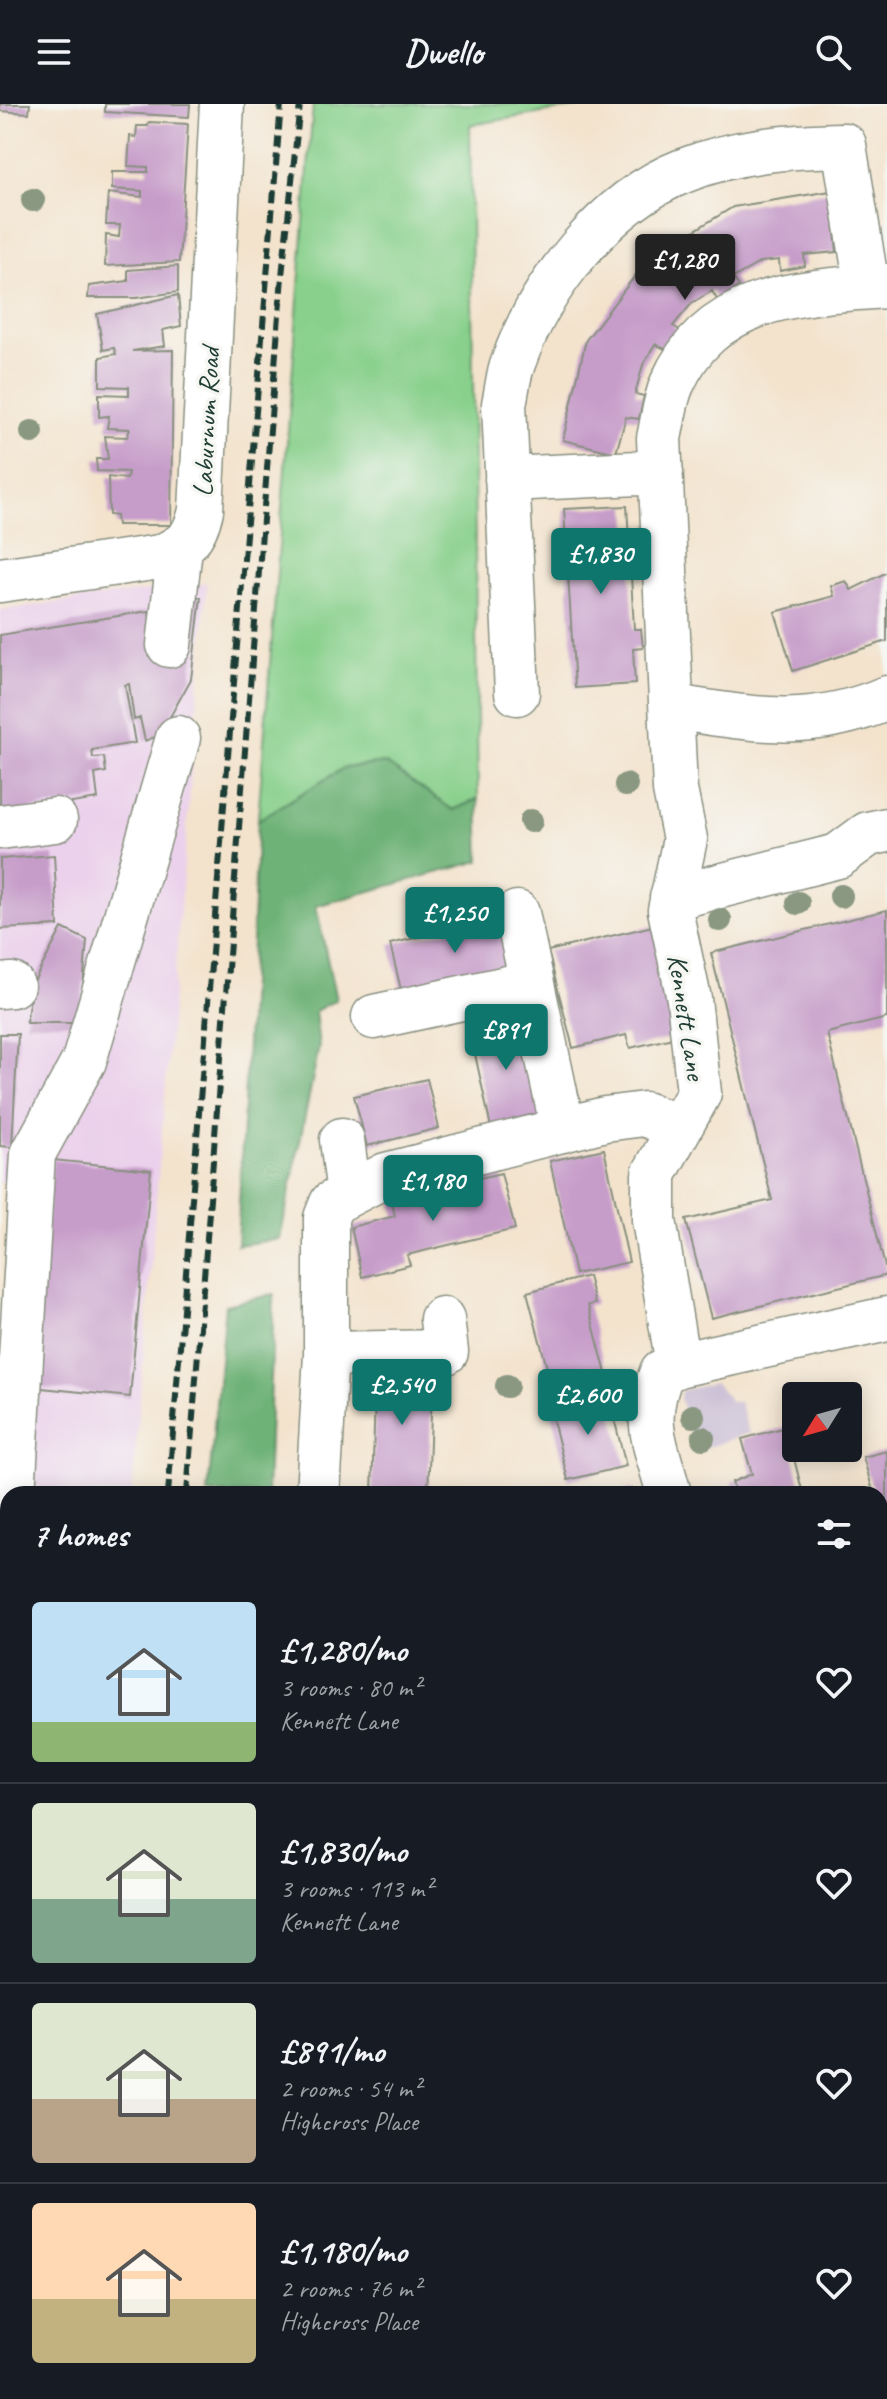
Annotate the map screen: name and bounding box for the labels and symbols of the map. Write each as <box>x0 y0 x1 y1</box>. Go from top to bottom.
pin: £1,280 <box>620 234 750 302</box>
street label: Laburnum Road <box>185 343 228 497</box>
pin: £1,830 <box>536 528 666 596</box>
pin: £1,250 <box>390 887 520 955</box>
street label: Kennett Lane <box>660 952 714 1084</box>
pin: £891 <box>459 1004 553 1072</box>
pin: £1,180 <box>368 1155 498 1223</box>
pin: £2,540 <box>337 1359 467 1427</box>
pin: £2,600 <box>523 1369 653 1437</box>
north arrow <box>782 1382 862 1462</box>

